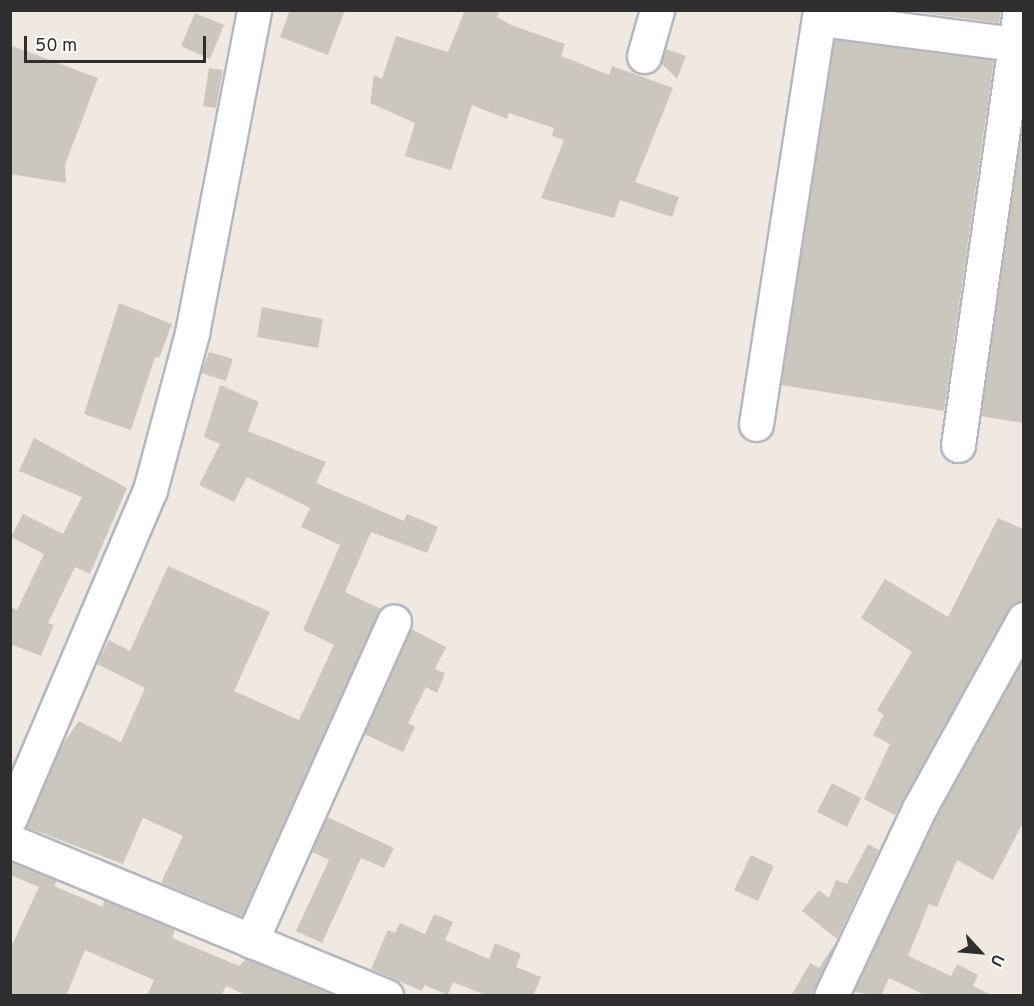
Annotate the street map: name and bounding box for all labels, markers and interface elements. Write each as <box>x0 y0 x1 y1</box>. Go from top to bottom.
scale bar <box>27 24 208 62</box>
text: 50 m <box>35 35 77 58</box>
north arrow <box>950 922 1010 982</box>
text: U <box>985 950 1008 969</box>

